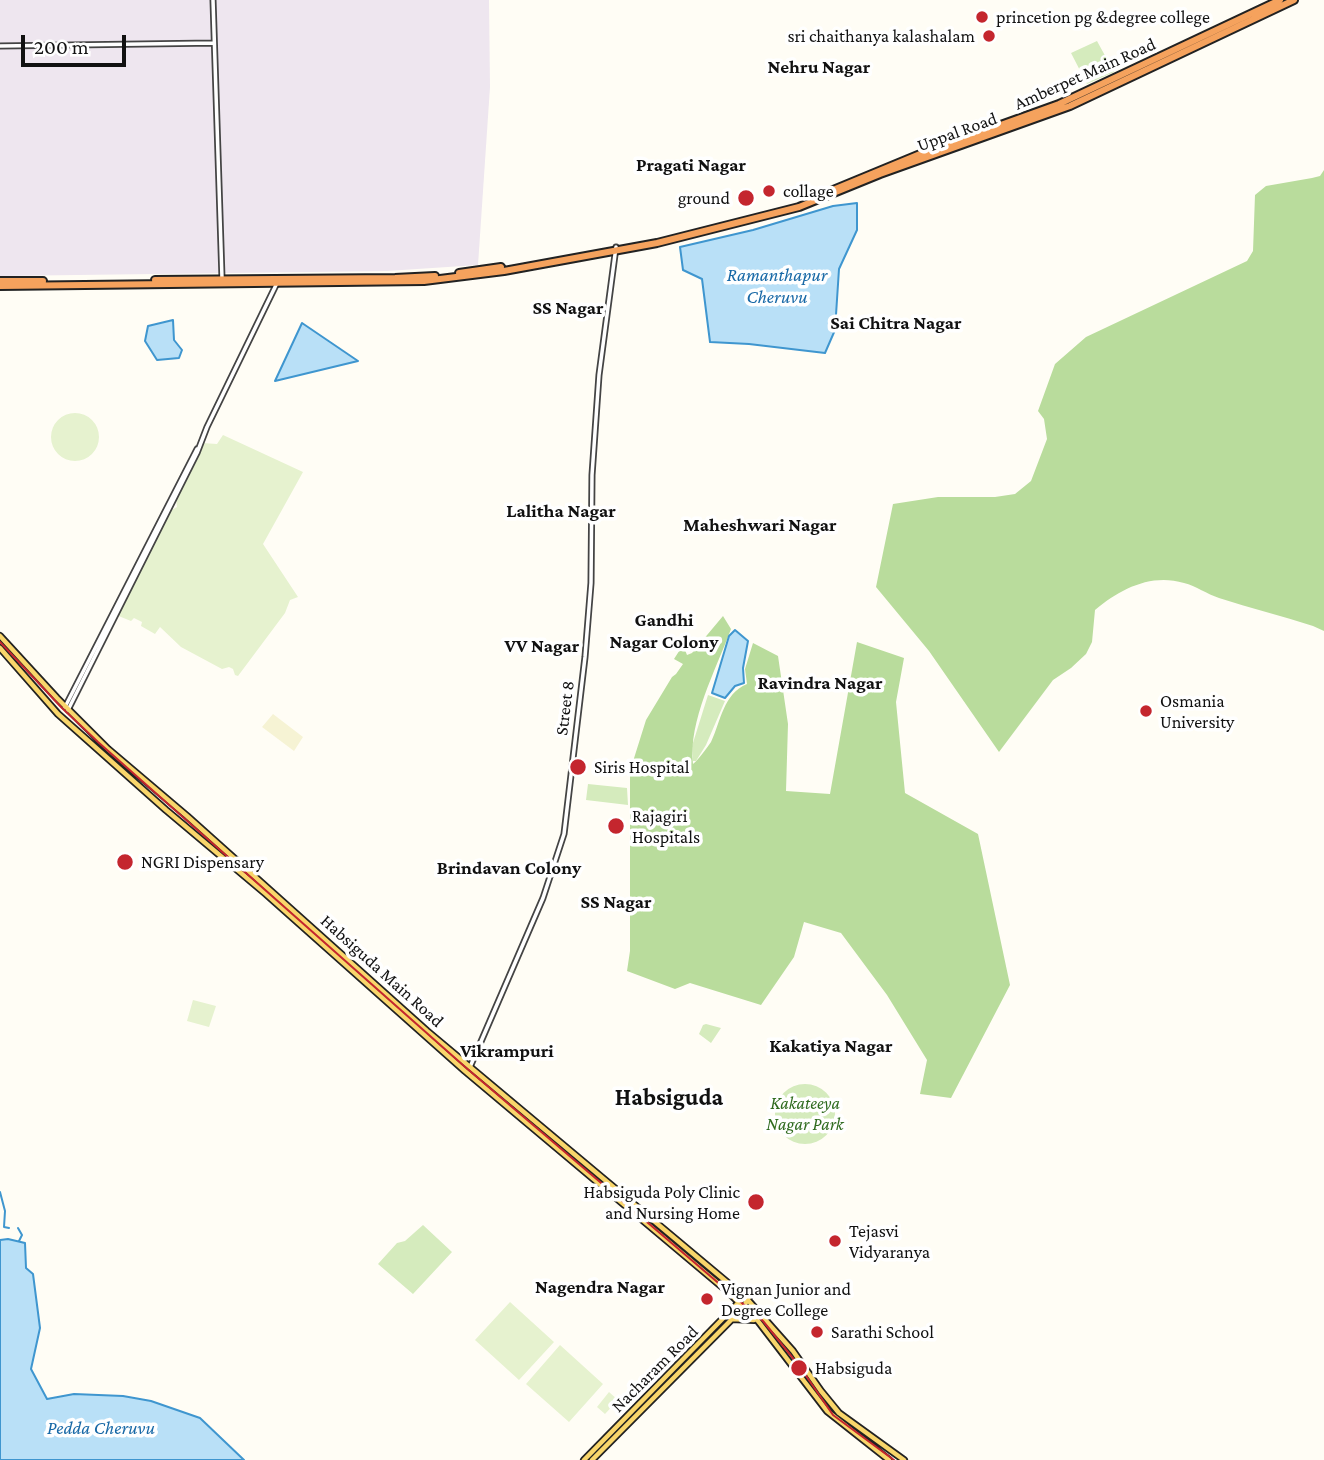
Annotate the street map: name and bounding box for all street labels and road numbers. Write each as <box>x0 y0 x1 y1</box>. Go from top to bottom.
street label: Amberpet Main Road <box>1011 33 1159 115</box>
street label: Uppal Road <box>914 108 1000 156</box>
street label: Street 8 <box>551 679 579 737</box>
street label: Habsiguda Main Road <box>316 910 448 1032</box>
street label: Nacharam Road <box>607 1321 703 1417</box>

